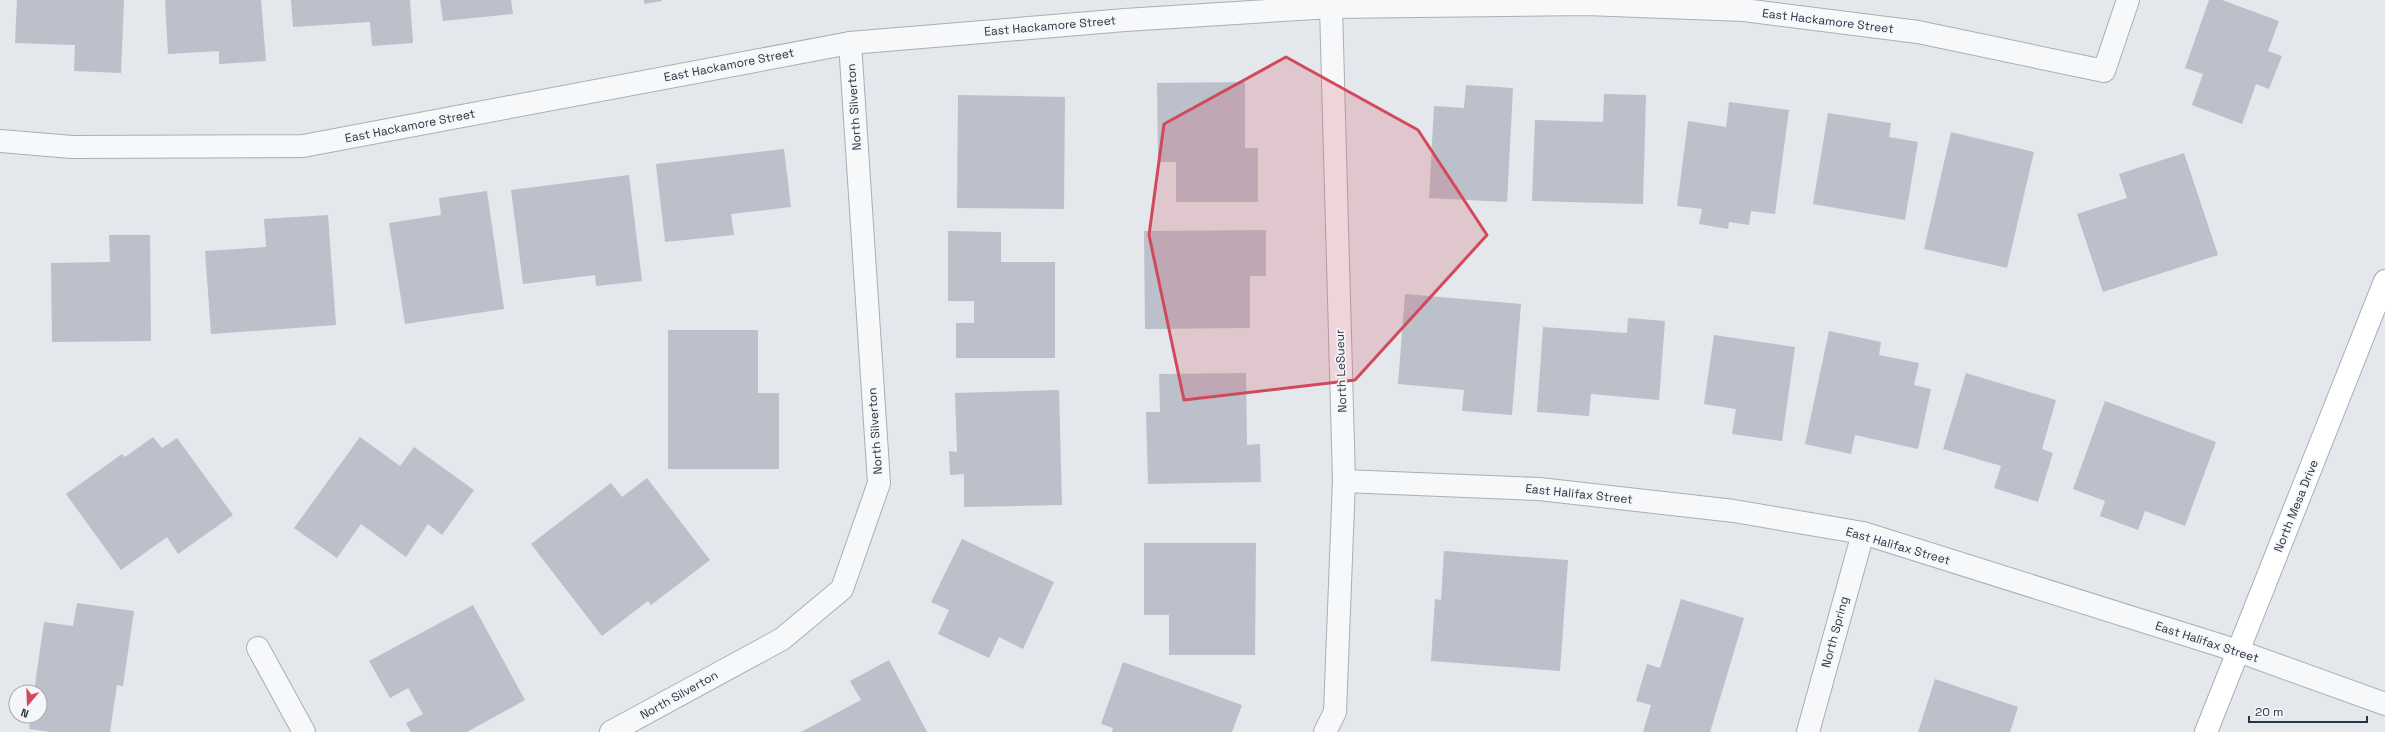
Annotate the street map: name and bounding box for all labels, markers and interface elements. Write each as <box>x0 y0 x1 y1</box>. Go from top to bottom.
street label: East Hackamore Street <box>1761 5 1895 37</box>
street label: East Hackamore Street <box>983 12 1117 40</box>
street label: East Hackamore Street <box>663 45 795 85</box>
street label: North Silverton <box>843 63 865 151</box>
street label: East Hackamore Street <box>344 106 476 146</box>
street label: North LeSueur <box>1332 329 1350 413</box>
street label: North Silverton <box>864 387 886 475</box>
street label: North Mesa Drive <box>2270 457 2322 555</box>
street label: East Halifax Street <box>1524 480 1634 508</box>
street label: East Halifax Street <box>1844 523 1952 569</box>
street label: North Spring <box>1818 594 1852 670</box>
street label: East Halifax Street <box>2153 618 2261 666</box>
street label: North Silverton <box>637 667 721 723</box>
north arrow <box>8 684 48 724</box>
scale bar <box>2249 698 2367 724</box>
text: 20 m <box>2255 704 2283 720</box>
text: N <box>19 706 31 721</box>

